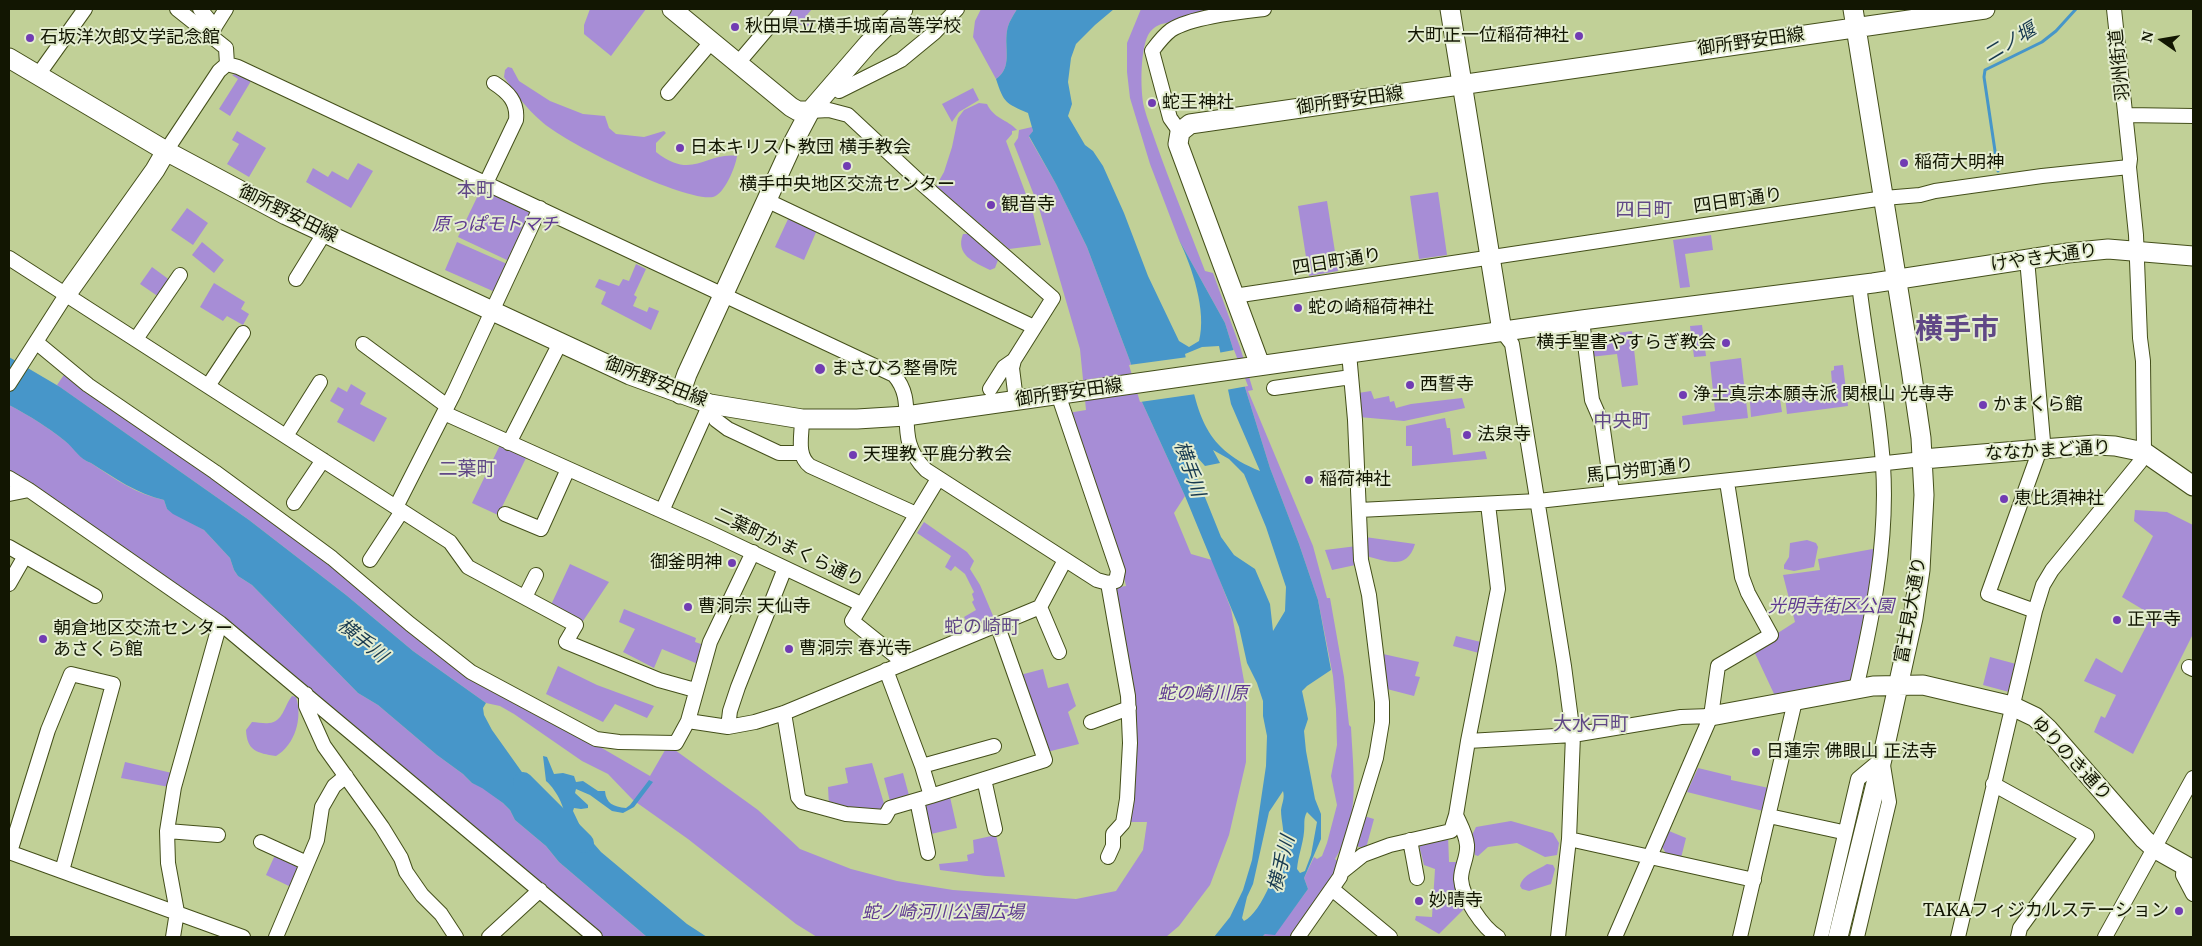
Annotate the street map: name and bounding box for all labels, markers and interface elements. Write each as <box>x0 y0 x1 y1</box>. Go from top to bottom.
north arrow <box>2137 15 2187 65</box>
place label: 秋田県立横手城南高等学校 <box>745 16 961 38</box>
water label: 二ノ堰 <box>1980 19 2040 67</box>
marker: 秋田県立横手城南高等学校 <box>729 21 741 33</box>
street label: 御所野安田線 <box>1696 24 1806 60</box>
place label: 大町正一位稲荷神社 <box>1407 25 1569 47</box>
place label: 石坂洋次郎文学記念館 <box>40 27 220 49</box>
street label: 羽州街道 <box>2105 28 2135 102</box>
text: N <box>2136 29 2157 44</box>
marker: 大町正一位稲荷神社 <box>1573 30 1585 42</box>
marker: 石坂洋次郎文学記念館 <box>24 32 36 44</box>
street label: 御所野安田線 <box>1295 83 1405 119</box>
place label: 蛇王神社 <box>1162 92 1234 114</box>
marker: 蛇王神社 <box>1146 97 1158 109</box>
place label: 日本キリスト教団 横手教会 <box>690 137 911 159</box>
marker: 日本キリスト教団 横手教会 <box>674 142 686 154</box>
place label: 稲荷大明神 <box>1914 152 2004 174</box>
marker: 稲荷大明神 <box>1898 157 1910 169</box>
marker: 横手中央地区交流センター <box>841 160 853 172</box>
place label: 横手中央地区交流センター <box>739 174 955 196</box>
district label: 本町 <box>457 180 495 202</box>
street label: 御所野安田線 <box>235 181 341 247</box>
street label: 四日町通り <box>1692 184 1784 218</box>
place label: 観音寺 <box>1001 194 1055 216</box>
marker: 観音寺 <box>985 199 997 211</box>
district label: 四日町 <box>1616 200 1672 222</box>
park label: 原っぱモトマチ <box>432 214 558 236</box>
street label: けやき大通り <box>1989 240 2099 276</box>
street label: 四日町通り <box>1291 244 1383 280</box>
place label: 蛇の崎稲荷神社 <box>1308 297 1434 319</box>
marker: 蛇の崎稲荷神社 <box>1292 302 1304 314</box>
district label: 横手市 <box>1915 313 1999 347</box>
place label: 横手聖書やすらぎ教会 <box>1536 332 1716 354</box>
marker: 横手聖書やすらぎ教会 <box>1720 337 1732 349</box>
street label: 御所野安田線 <box>602 353 710 411</box>
place label: まさひろ整骨院 <box>831 358 957 380</box>
marker: まさひろ整骨院 <box>813 362 827 376</box>
place label: 西誓寺 <box>1420 374 1474 396</box>
street label: 御所野安田線 <box>1014 375 1124 411</box>
marker: 西誓寺 <box>1404 379 1416 391</box>
place label: 浄土真宗本願寺派 関根山 光専寺 <box>1693 384 1954 406</box>
marker: 浄土真宗本願寺派 関根山 光専寺 <box>1677 389 1689 401</box>
place label: かまくら館 <box>1993 394 2083 416</box>
marker: かまくら館 <box>1977 399 1989 411</box>
district label: 中央町 <box>1594 411 1650 433</box>
place label: 法泉寺 <box>1477 424 1531 446</box>
marker: 法泉寺 <box>1461 429 1473 441</box>
street label: ななかまど通り <box>1985 437 2111 465</box>
water label: 横手川 <box>1169 438 1209 500</box>
place label: 天理教 平鹿分教会 <box>863 444 1012 466</box>
marker: 天理教 平鹿分教会 <box>847 449 859 461</box>
street label: 馬口労町通り <box>1585 455 1695 487</box>
district label: 二葉町 <box>439 459 495 481</box>
place label: 稲荷神社 <box>1319 469 1391 491</box>
marker: 稲荷神社 <box>1303 474 1315 486</box>
place label: 恵比須神社 <box>2014 488 2104 510</box>
marker: 恵比須神社 <box>1998 493 2010 505</box>
street label: 二葉町かまくら通り <box>711 504 867 592</box>
place label: 御釜明神 <box>650 552 722 574</box>
street label: 富士見大通り <box>1891 555 1931 665</box>
marker: 御釜明神 <box>726 557 738 569</box>
place label: 曹洞宗 天仙寺 <box>698 596 811 618</box>
park label: 光明寺街区公園 <box>1768 596 1894 618</box>
marker: 曹洞宗 天仙寺 <box>682 601 694 613</box>
place label: 正平寺 <box>2127 609 2181 631</box>
water label: 横手川 <box>333 614 391 668</box>
marker: 正平寺 <box>2111 614 2123 626</box>
district label: 蛇の崎町 <box>944 617 1020 639</box>
place label: 朝倉地区交流センター あさくら館 <box>53 618 233 660</box>
marker: 朝倉地区交流センター あさくら館 <box>37 633 49 645</box>
place label: 曹洞宗 春光寺 <box>799 638 912 660</box>
marker: 曹洞宗 春光寺 <box>783 643 795 655</box>
park label: 蛇の崎川原 <box>1158 683 1248 705</box>
street label: ゆりのき通り <box>2026 712 2116 806</box>
district label: 大水戸町 <box>1553 714 1629 736</box>
place label: 日蓮宗 佛眼山 正法寺 <box>1766 741 1937 763</box>
marker: 日蓮宗 佛眼山 正法寺 <box>1750 746 1762 758</box>
water label: 横手川 <box>1264 834 1300 894</box>
place label: 妙晴寺 <box>1429 890 1483 912</box>
marker: 妙晴寺 <box>1413 895 1425 907</box>
place label: TAKAフィジカルステーション <box>1923 900 2169 922</box>
park label: 蛇ノ崎河川公園広場 <box>862 902 1024 924</box>
marker: TAKAフィジカルステーション <box>2173 905 2185 917</box>

